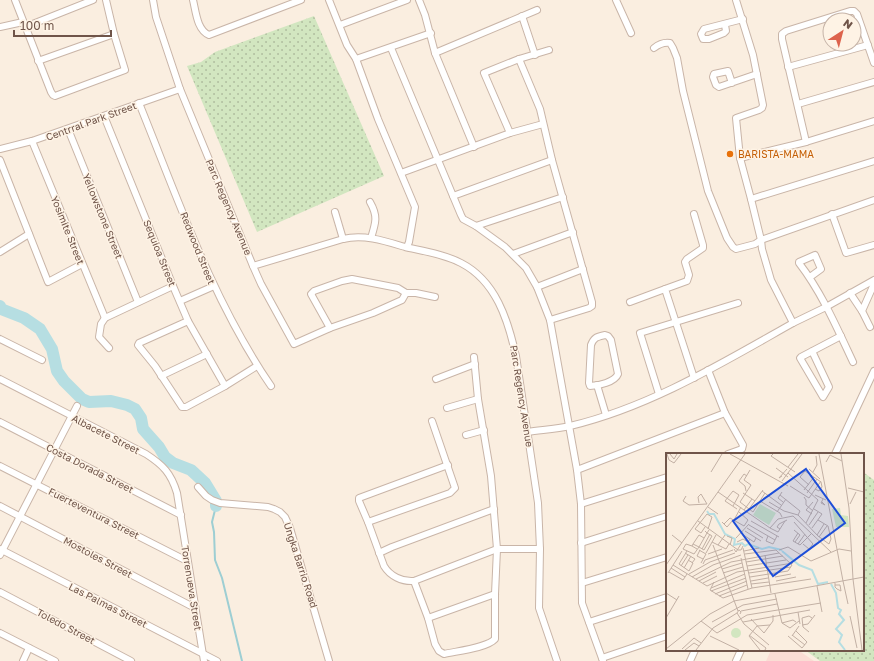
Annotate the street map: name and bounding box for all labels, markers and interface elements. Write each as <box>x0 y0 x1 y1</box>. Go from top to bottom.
scale bar <box>14 12 111 38</box>
north arrow <box>822 12 862 52</box>
text: N <box>841 16 855 31</box>
text: 100 m <box>20 18 54 33</box>
street label: Centrral Park Street <box>44 99 138 143</box>
place label: BARISTA-MAMA <box>738 148 814 160</box>
marker: BARISTA-MAMA <box>725 149 735 159</box>
street label: Parc Regency Avenue <box>203 157 255 257</box>
street label: Yellowstone Street <box>80 172 126 260</box>
street label: Yosimite Street <box>49 194 87 266</box>
street label: Redwood Street <box>178 210 218 286</box>
street label: Sequioa Street <box>141 218 179 288</box>
street label: Parc Regency Avenue <box>508 344 536 448</box>
street label: Albacete Street <box>70 412 142 456</box>
street label: Costa Dorada Street <box>44 441 136 495</box>
inset map <box>666 453 864 651</box>
street label: Fuerteventura Street <box>47 485 141 541</box>
street label: Ungka Barrio Road <box>282 521 320 609</box>
street label: Mostoles Street <box>62 534 134 580</box>
street label: Torrenueva Street <box>179 545 205 631</box>
street label: Las Palmas Street <box>67 580 149 630</box>
street label: Toledo Street <box>35 606 97 646</box>

